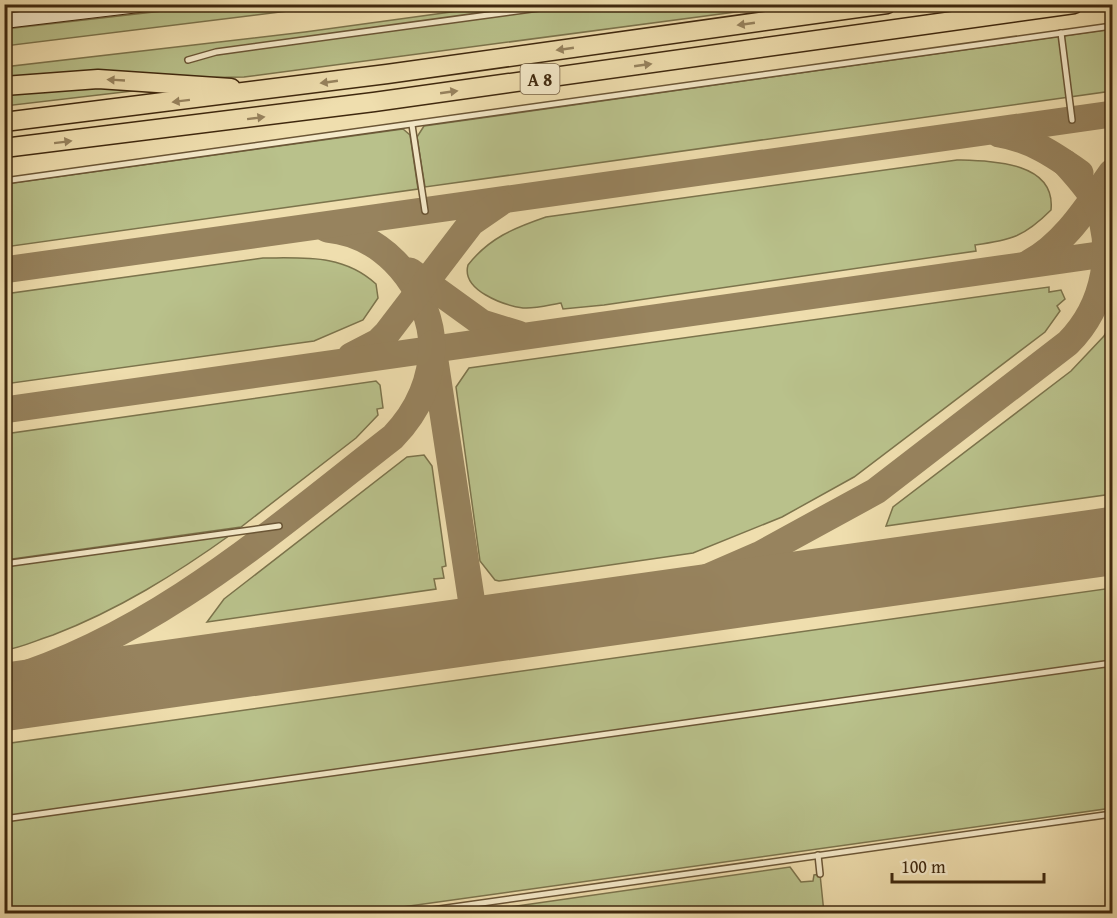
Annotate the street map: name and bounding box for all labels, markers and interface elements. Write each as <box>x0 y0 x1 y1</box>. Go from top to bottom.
one-way arrow <box>736 20 755 29</box>
one-way arrow <box>556 45 575 54</box>
one-way arrow <box>633 60 652 69</box>
road number: A 8 <box>520 64 560 94</box>
one-way arrow <box>107 75 126 84</box>
one-way arrow <box>320 77 339 86</box>
one-way arrow <box>440 87 459 96</box>
one-way arrow <box>172 97 191 106</box>
one-way arrow <box>247 113 266 122</box>
one-way arrow <box>53 137 72 146</box>
scale bar <box>892 846 1044 884</box>
text: 100 m <box>901 853 946 880</box>

